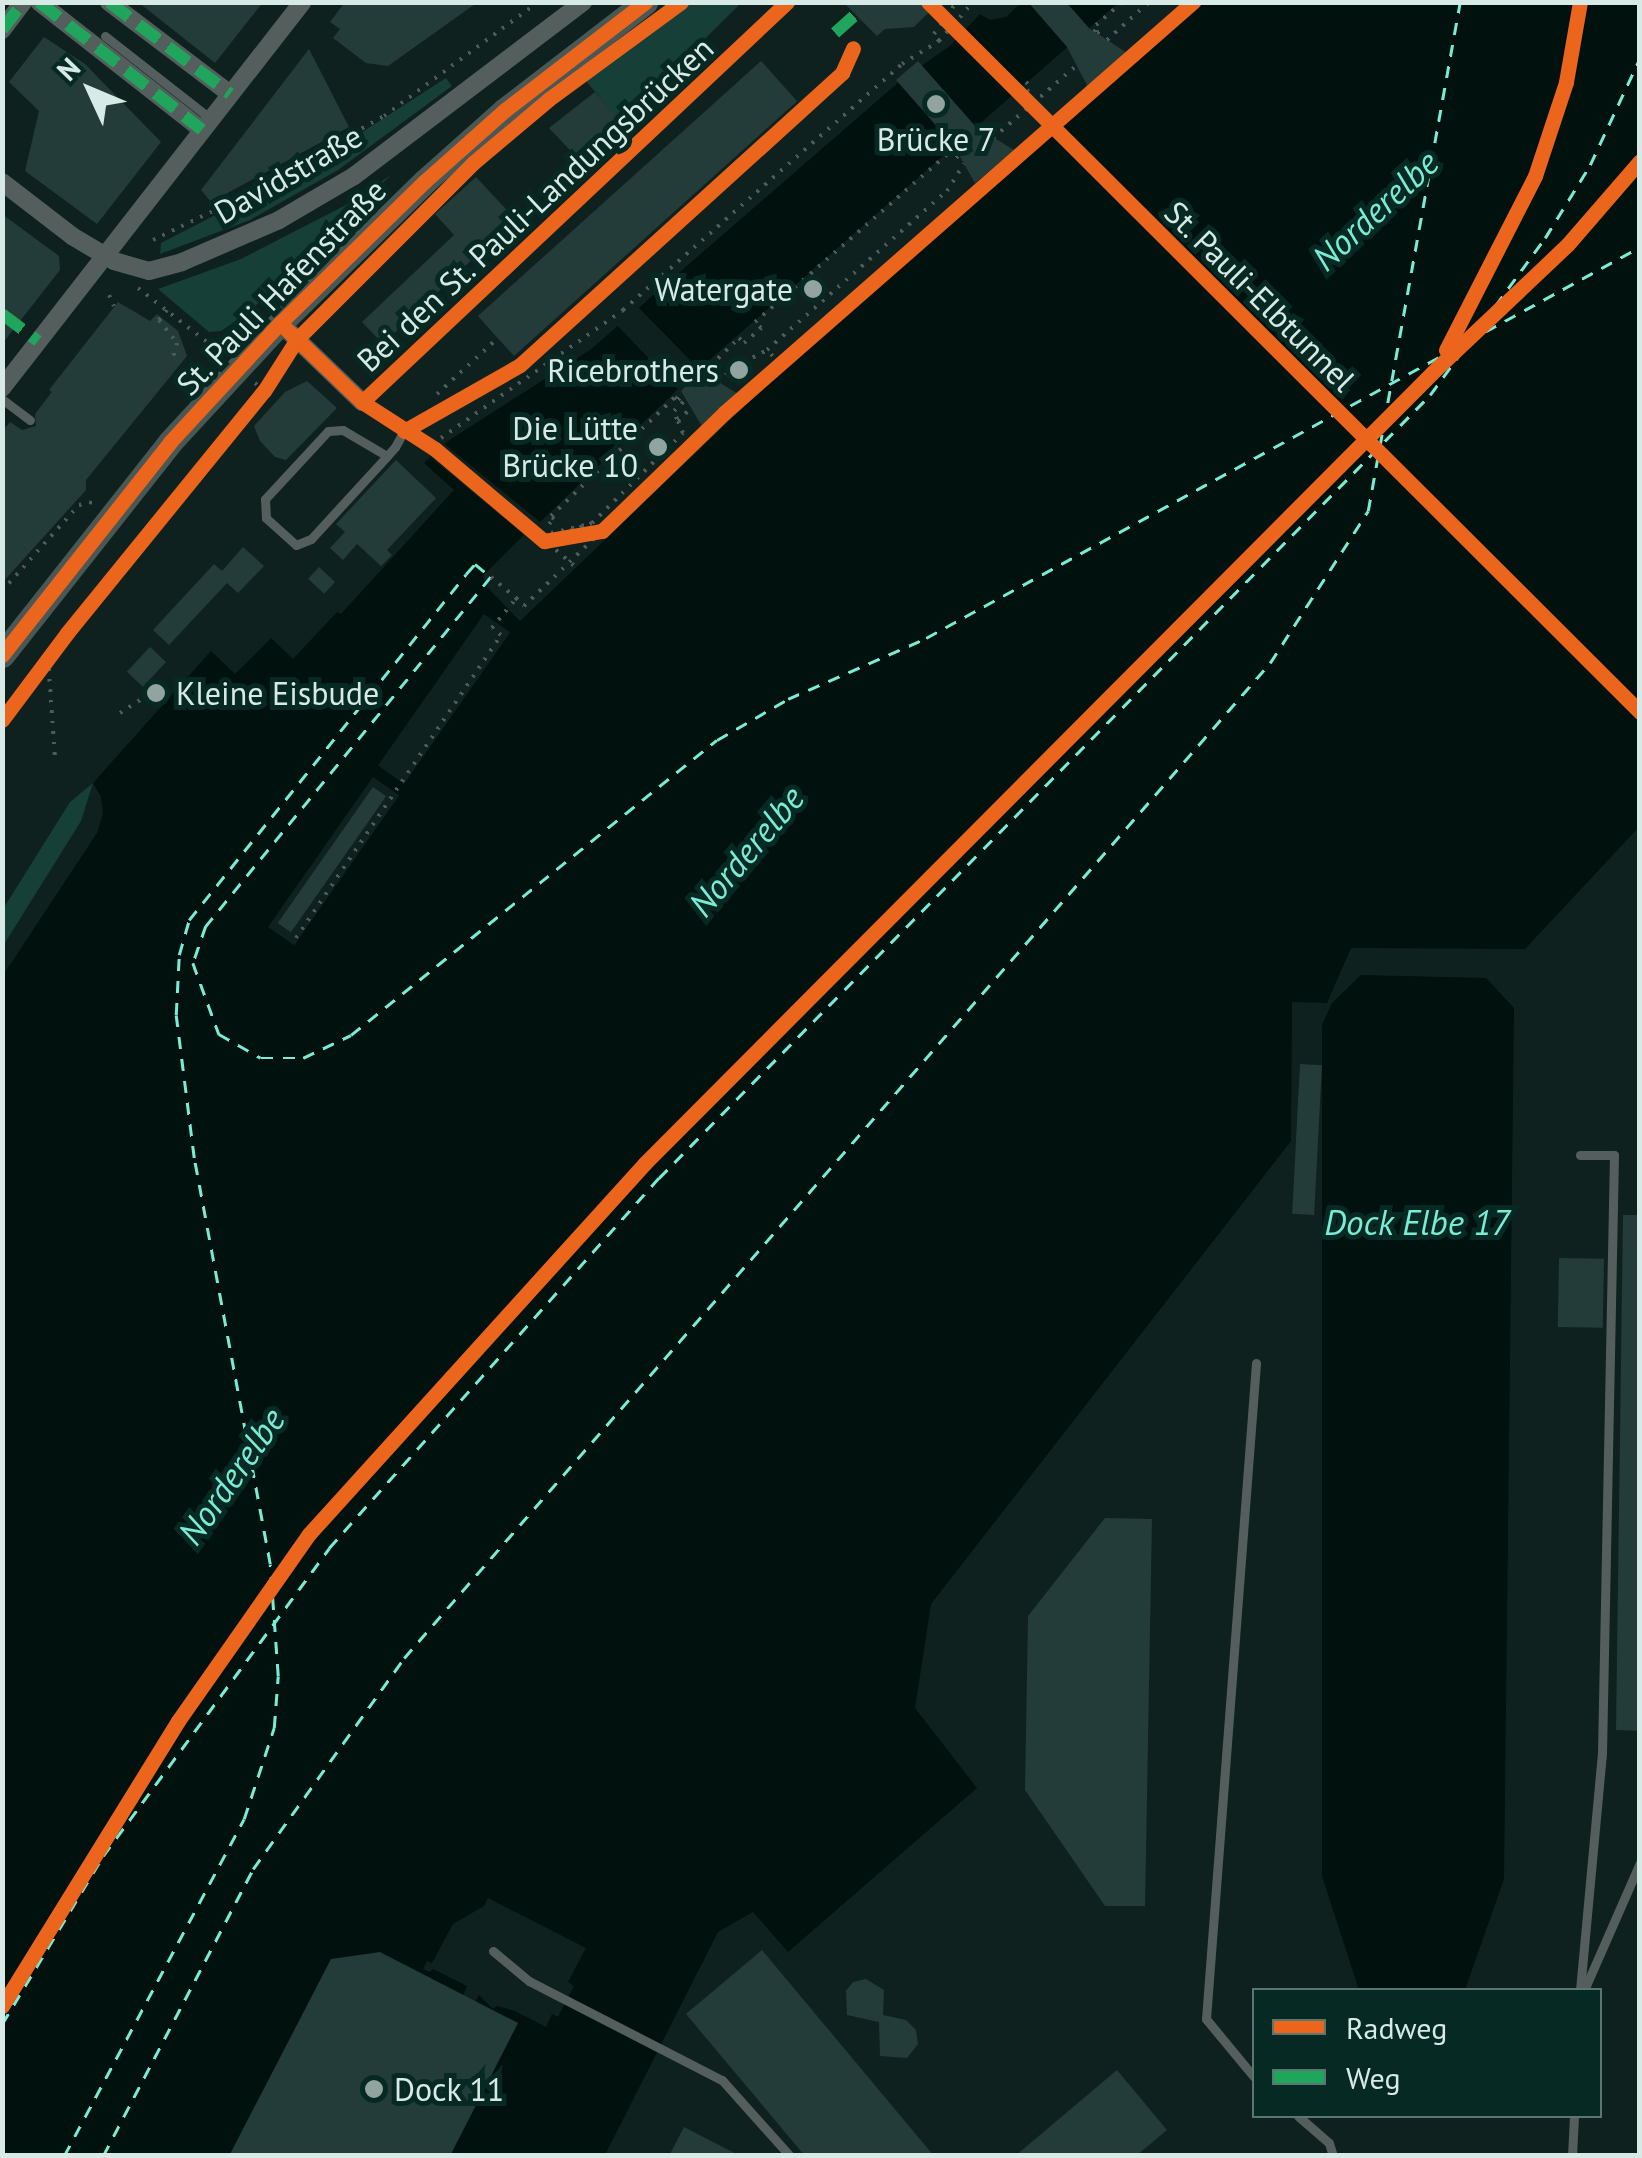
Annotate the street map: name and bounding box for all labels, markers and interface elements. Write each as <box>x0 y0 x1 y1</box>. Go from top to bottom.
street label: Bei den St. Pauli-Landungsbrücken <box>348 28 722 380</box>
north arrow <box>40 40 140 140</box>
text: N <box>48 49 88 88</box>
marker: Brücke 7 <box>925 93 947 115</box>
street label: Davidstraße <box>207 116 369 232</box>
place label: Brücke 7 <box>877 120 995 158</box>
water label: Norderelbe <box>1303 141 1447 279</box>
street label: St. Pauli Hafenstraße <box>167 170 395 404</box>
street label: St. Pauli-Elbtunnel <box>1156 192 1364 400</box>
place label: Watergate <box>655 270 793 308</box>
marker: Watergate <box>802 278 824 300</box>
place label: Ricebrothers <box>547 351 719 389</box>
marker: Ricebrothers <box>728 359 750 381</box>
place label: Die Lütte Brücke 10 <box>502 410 638 485</box>
marker: Die Lütte Brücke 10 <box>647 436 669 458</box>
place label: Kleine Eisbude <box>176 674 379 712</box>
marker: Kleine Eisbude <box>145 682 167 704</box>
water label: Norderelbe <box>679 777 813 925</box>
water label: Dock Elbe 17 <box>1324 1201 1510 1243</box>
water label: Norderelbe <box>169 1400 293 1552</box>
legend <box>1252 1988 1602 2118</box>
text: Radweg <box>1346 2008 1447 2047</box>
text: Weg <box>1346 2058 1401 2097</box>
place label: Dock 11 <box>394 2070 505 2108</box>
marker: Dock 11 <box>363 2078 385 2100</box>

